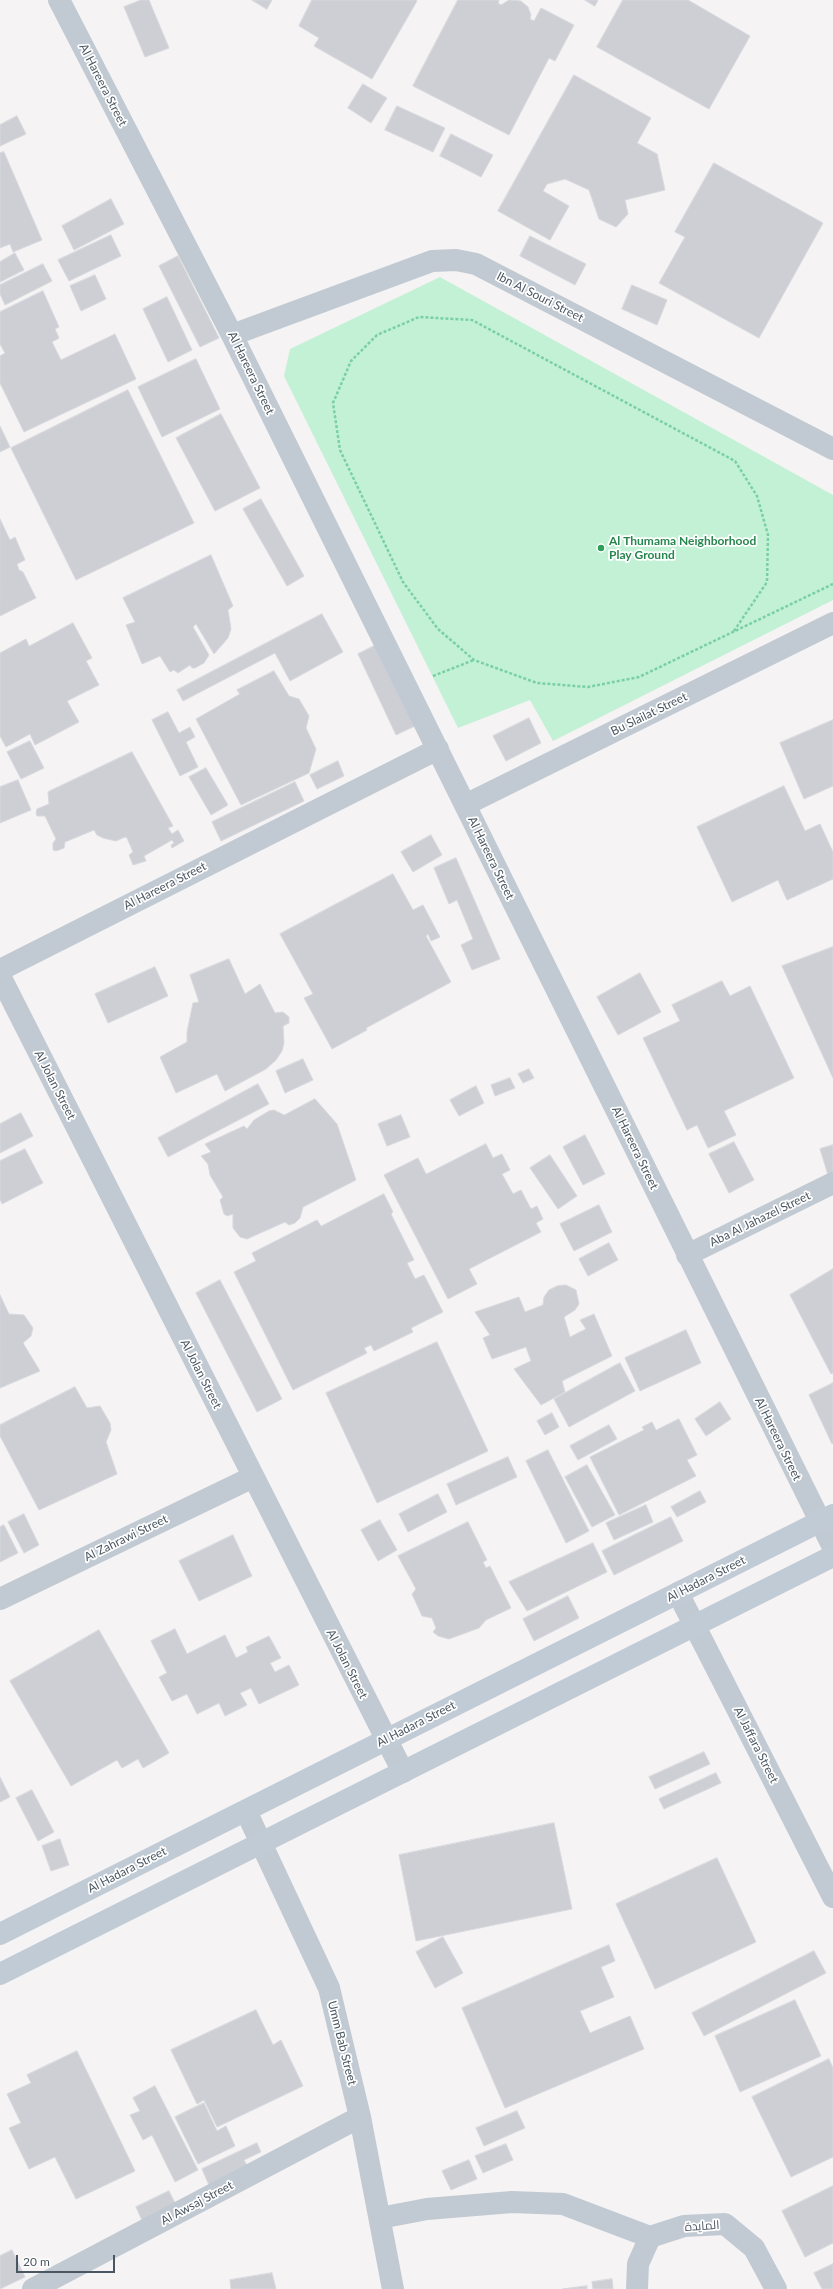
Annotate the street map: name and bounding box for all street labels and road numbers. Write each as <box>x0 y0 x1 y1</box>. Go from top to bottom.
street label: Al Hareera Street <box>76 41 130 129</box>
street label: Ibn Al Souri Street <box>494 269 586 325</box>
street label: Al Hareera Street <box>225 329 277 417</box>
street label: Bu Slailat Street <box>608 689 690 739</box>
street label: Al Hareera Street <box>465 814 517 902</box>
street label: Al Hareera Street <box>121 859 209 913</box>
street label: Al Jolan Street <box>31 1048 79 1122</box>
street label: Al Hareera Street <box>609 1104 661 1192</box>
street label: Aba Al Jahazel Street <box>707 1188 813 1250</box>
street label: Al Jolan Street <box>177 1337 225 1411</box>
street label: Al Hareera Street <box>752 1395 804 1483</box>
street label: Al Zahrawi Street <box>82 1512 170 1564</box>
street label: Al Hadara Street <box>664 1553 748 1605</box>
street label: Al Jolan Street <box>323 1627 371 1701</box>
street label: Al Hadara Street <box>374 1698 458 1750</box>
street label: Al Jaffara Street <box>731 1705 781 1785</box>
street label: Al Hadara Street <box>85 1844 169 1896</box>
street label: Umm Bab Street <box>325 1999 359 2087</box>
street label: Al Awsaj Street <box>158 2178 236 2228</box>
street label: المايدة <box>684 2218 720 2234</box>

